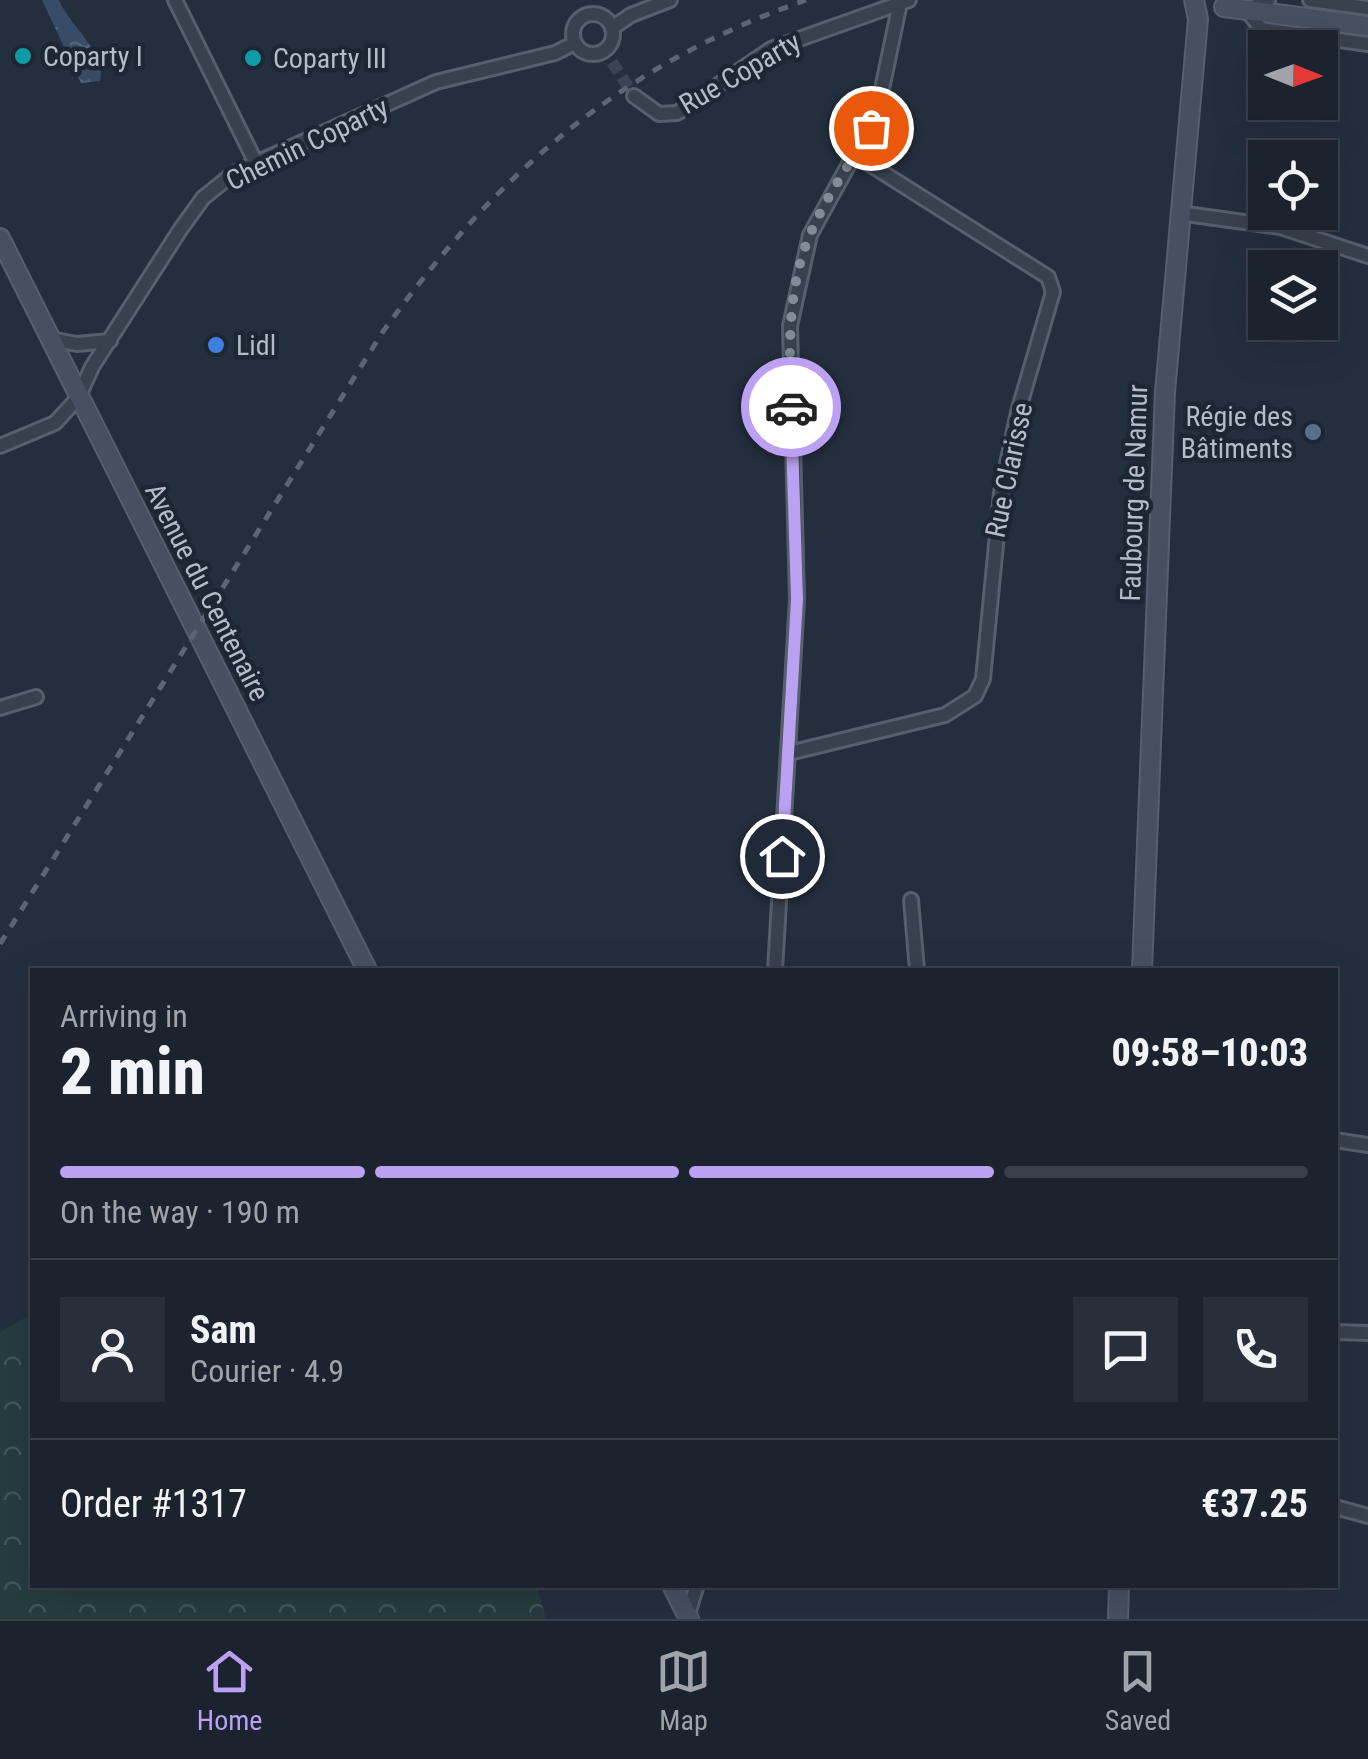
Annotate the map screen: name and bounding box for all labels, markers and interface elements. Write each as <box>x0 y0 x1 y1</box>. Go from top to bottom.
street label: Rue Coparty <box>674 25 807 121</box>
north arrow <box>1248 30 1338 120</box>
map controls <box>1248 30 1338 340</box>
place label: Coparty I <box>43 40 143 73</box>
place label: Coparty III <box>273 42 387 75</box>
marker: Coparty I <box>12 45 34 67</box>
marker: Coparty III <box>242 47 264 69</box>
pin <box>829 86 914 171</box>
street label: Chemin Coparty <box>221 90 394 197</box>
icon: bag <box>844 101 899 156</box>
button: locate <box>1248 140 1338 230</box>
button: layers <box>1248 250 1338 340</box>
place label: Lidl <box>236 329 276 362</box>
marker: Lidl <box>205 334 227 356</box>
courier <box>741 357 841 457</box>
icon: car <box>764 380 819 435</box>
street label: Faubourg de Namur <box>1114 384 1154 602</box>
street label: Rue Clarisse <box>979 399 1039 541</box>
place label: Régie des Bâtiments <box>1181 400 1293 465</box>
marker: Régie des Bâtiments <box>1302 421 1324 443</box>
street label: Avenue du Centenaire <box>138 478 276 706</box>
pin <box>740 814 825 899</box>
icon: home <box>755 829 810 884</box>
text: Arriving in <box>60 997 188 1035</box>
text: 09:58–10:03 <box>1111 1031 1308 1075</box>
text: 2 min <box>60 1034 205 1110</box>
text: On the way · 190 m <box>60 1193 300 1231</box>
button: person <box>60 1297 165 1402</box>
button: chat <box>1073 1297 1178 1402</box>
button: phone <box>1203 1297 1308 1402</box>
text: Sam <box>190 1308 257 1352</box>
text: Courier · 4.9 <box>190 1352 344 1390</box>
text: Order #1317 <box>60 1482 247 1526</box>
text: €37.25 <box>1201 1482 1308 1526</box>
tab: Home <box>197 1644 262 1737</box>
tab: Map <box>656 1644 711 1737</box>
tab: Saved <box>1105 1644 1171 1737</box>

